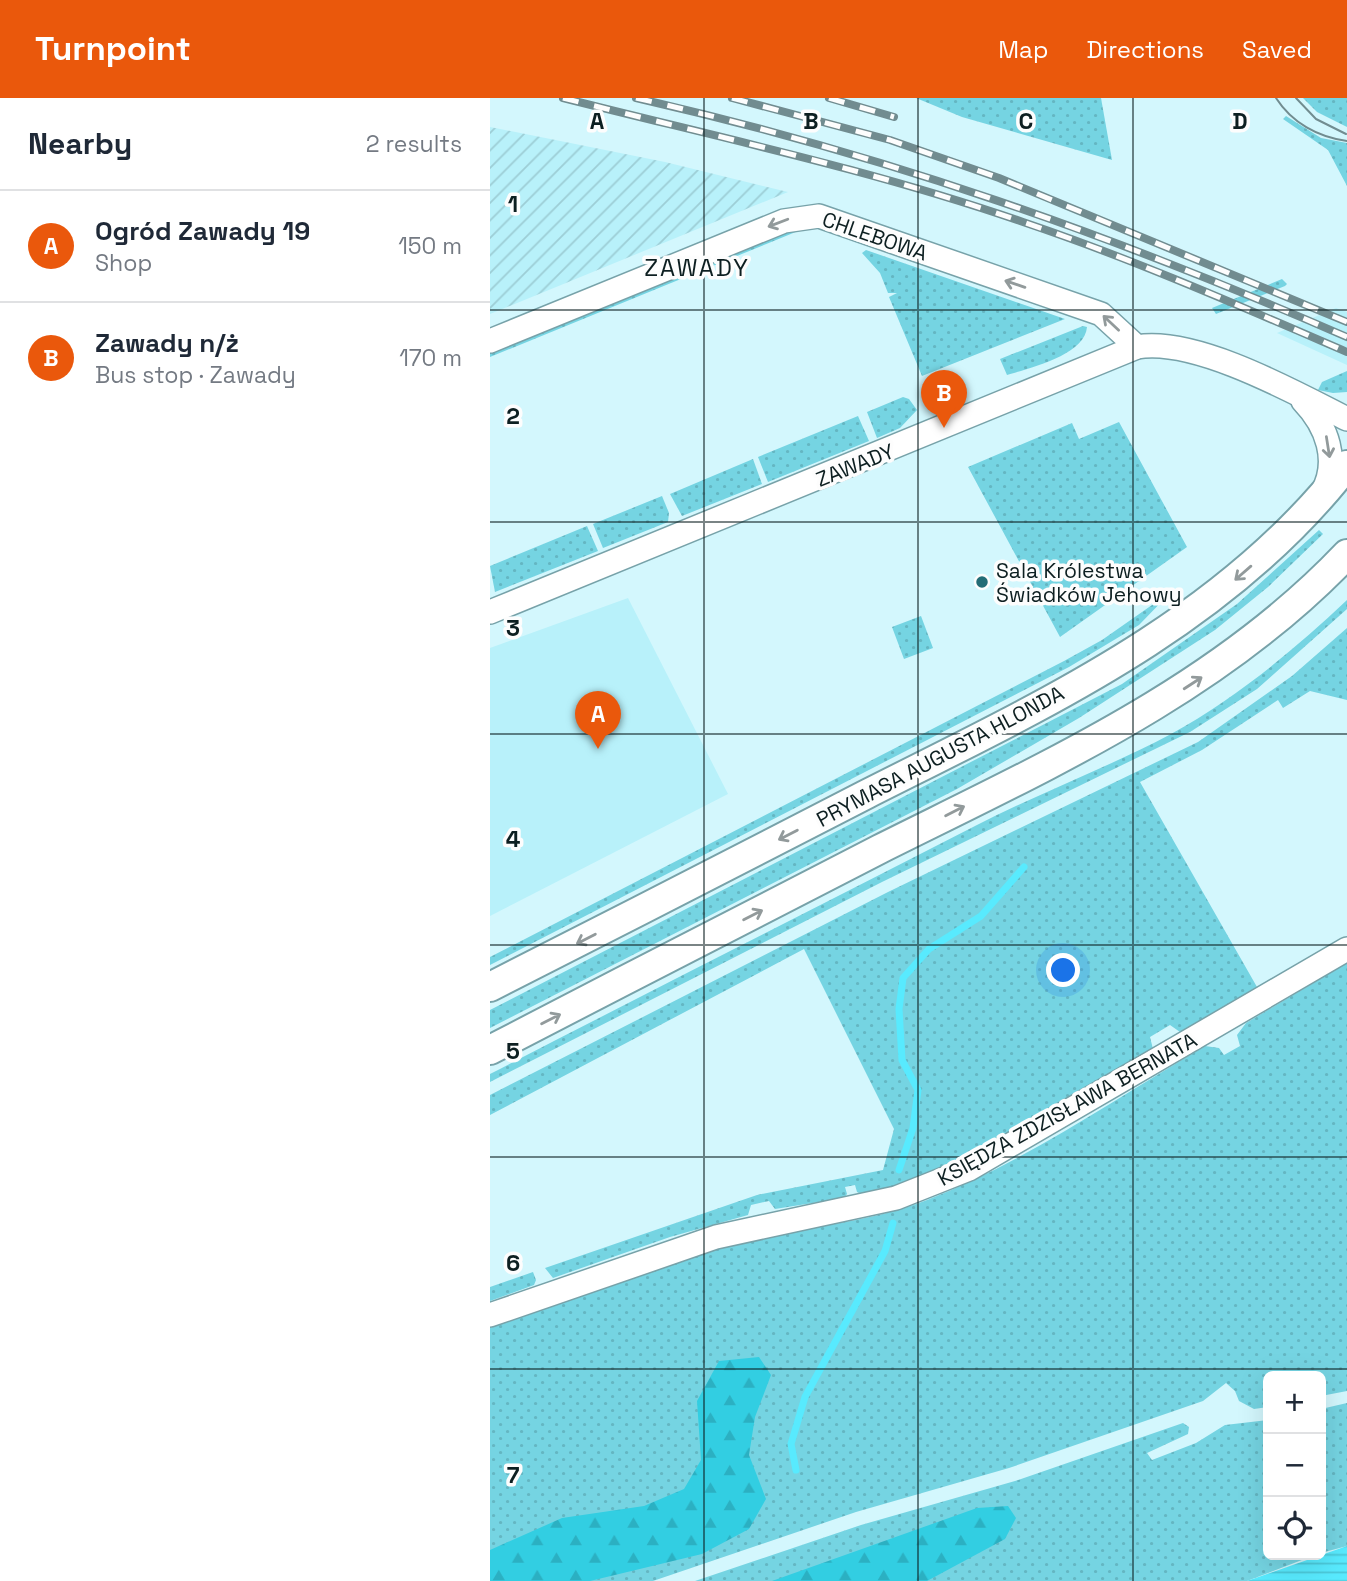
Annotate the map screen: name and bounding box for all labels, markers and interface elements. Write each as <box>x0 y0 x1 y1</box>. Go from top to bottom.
text: Turnpoint <box>35 28 191 70</box>
text: Map <box>998 34 1048 65</box>
text: Directions <box>1086 34 1204 65</box>
text: Saved <box>1242 34 1312 65</box>
text: A <box>590 106 605 136</box>
text: B <box>803 106 819 136</box>
text: C <box>1019 106 1033 136</box>
text: D <box>1232 106 1248 136</box>
text: Nearby <box>28 124 132 163</box>
text: 2 results <box>366 129 462 159</box>
text: 1 <box>508 189 518 219</box>
street label: CHLEBOWA <box>819 205 931 267</box>
text: Ogród Zawady 19 <box>95 214 310 248</box>
one-way arrow <box>768 218 790 230</box>
text: A <box>44 231 58 261</box>
text: 150 m <box>398 231 462 261</box>
text: Shop <box>95 248 152 278</box>
district label: ZAWADY <box>644 252 750 283</box>
one-way arrow <box>1005 277 1027 289</box>
one-way arrow <box>1102 315 1120 331</box>
text: Zawady n/ż <box>95 326 239 360</box>
text: B <box>43 343 59 373</box>
text: 170 m <box>399 343 462 373</box>
text: Bus stop · Zawady <box>95 360 296 390</box>
pin: B <box>921 370 967 428</box>
text: 2 <box>506 401 520 431</box>
one-way arrow <box>1322 435 1335 458</box>
street label: ZAWADY <box>812 437 898 493</box>
place label: Sala Królestwa Świadków Jehowy <box>996 557 1182 608</box>
one-way arrow <box>1235 565 1253 581</box>
marker: Sala Królestwa Świadków Jehowy <box>974 574 990 590</box>
text: 3 <box>506 613 520 643</box>
one-way arrow <box>1182 676 1202 690</box>
street label: PRYMASA AUGUSTA HLONDA <box>812 679 1068 833</box>
pin: A <box>575 691 621 749</box>
one-way arrow <box>945 804 965 818</box>
text: 4 <box>506 824 521 854</box>
one-way arrow <box>778 828 799 842</box>
one-way arrow <box>742 907 763 921</box>
one-way arrow <box>576 932 596 946</box>
your location <box>1046 953 1080 987</box>
one-way arrow <box>540 1012 561 1026</box>
street label: KSIĘDZA ZDZISŁAWA BERNATA <box>933 1026 1201 1192</box>
text: 5 <box>506 1036 520 1066</box>
text: 6 <box>506 1248 520 1278</box>
map controls <box>1263 1371 1326 1560</box>
button: + <box>1263 1371 1326 1434</box>
button: − <box>1263 1434 1326 1497</box>
text: 7 <box>507 1460 520 1490</box>
button: locate <box>1263 1497 1326 1560</box>

